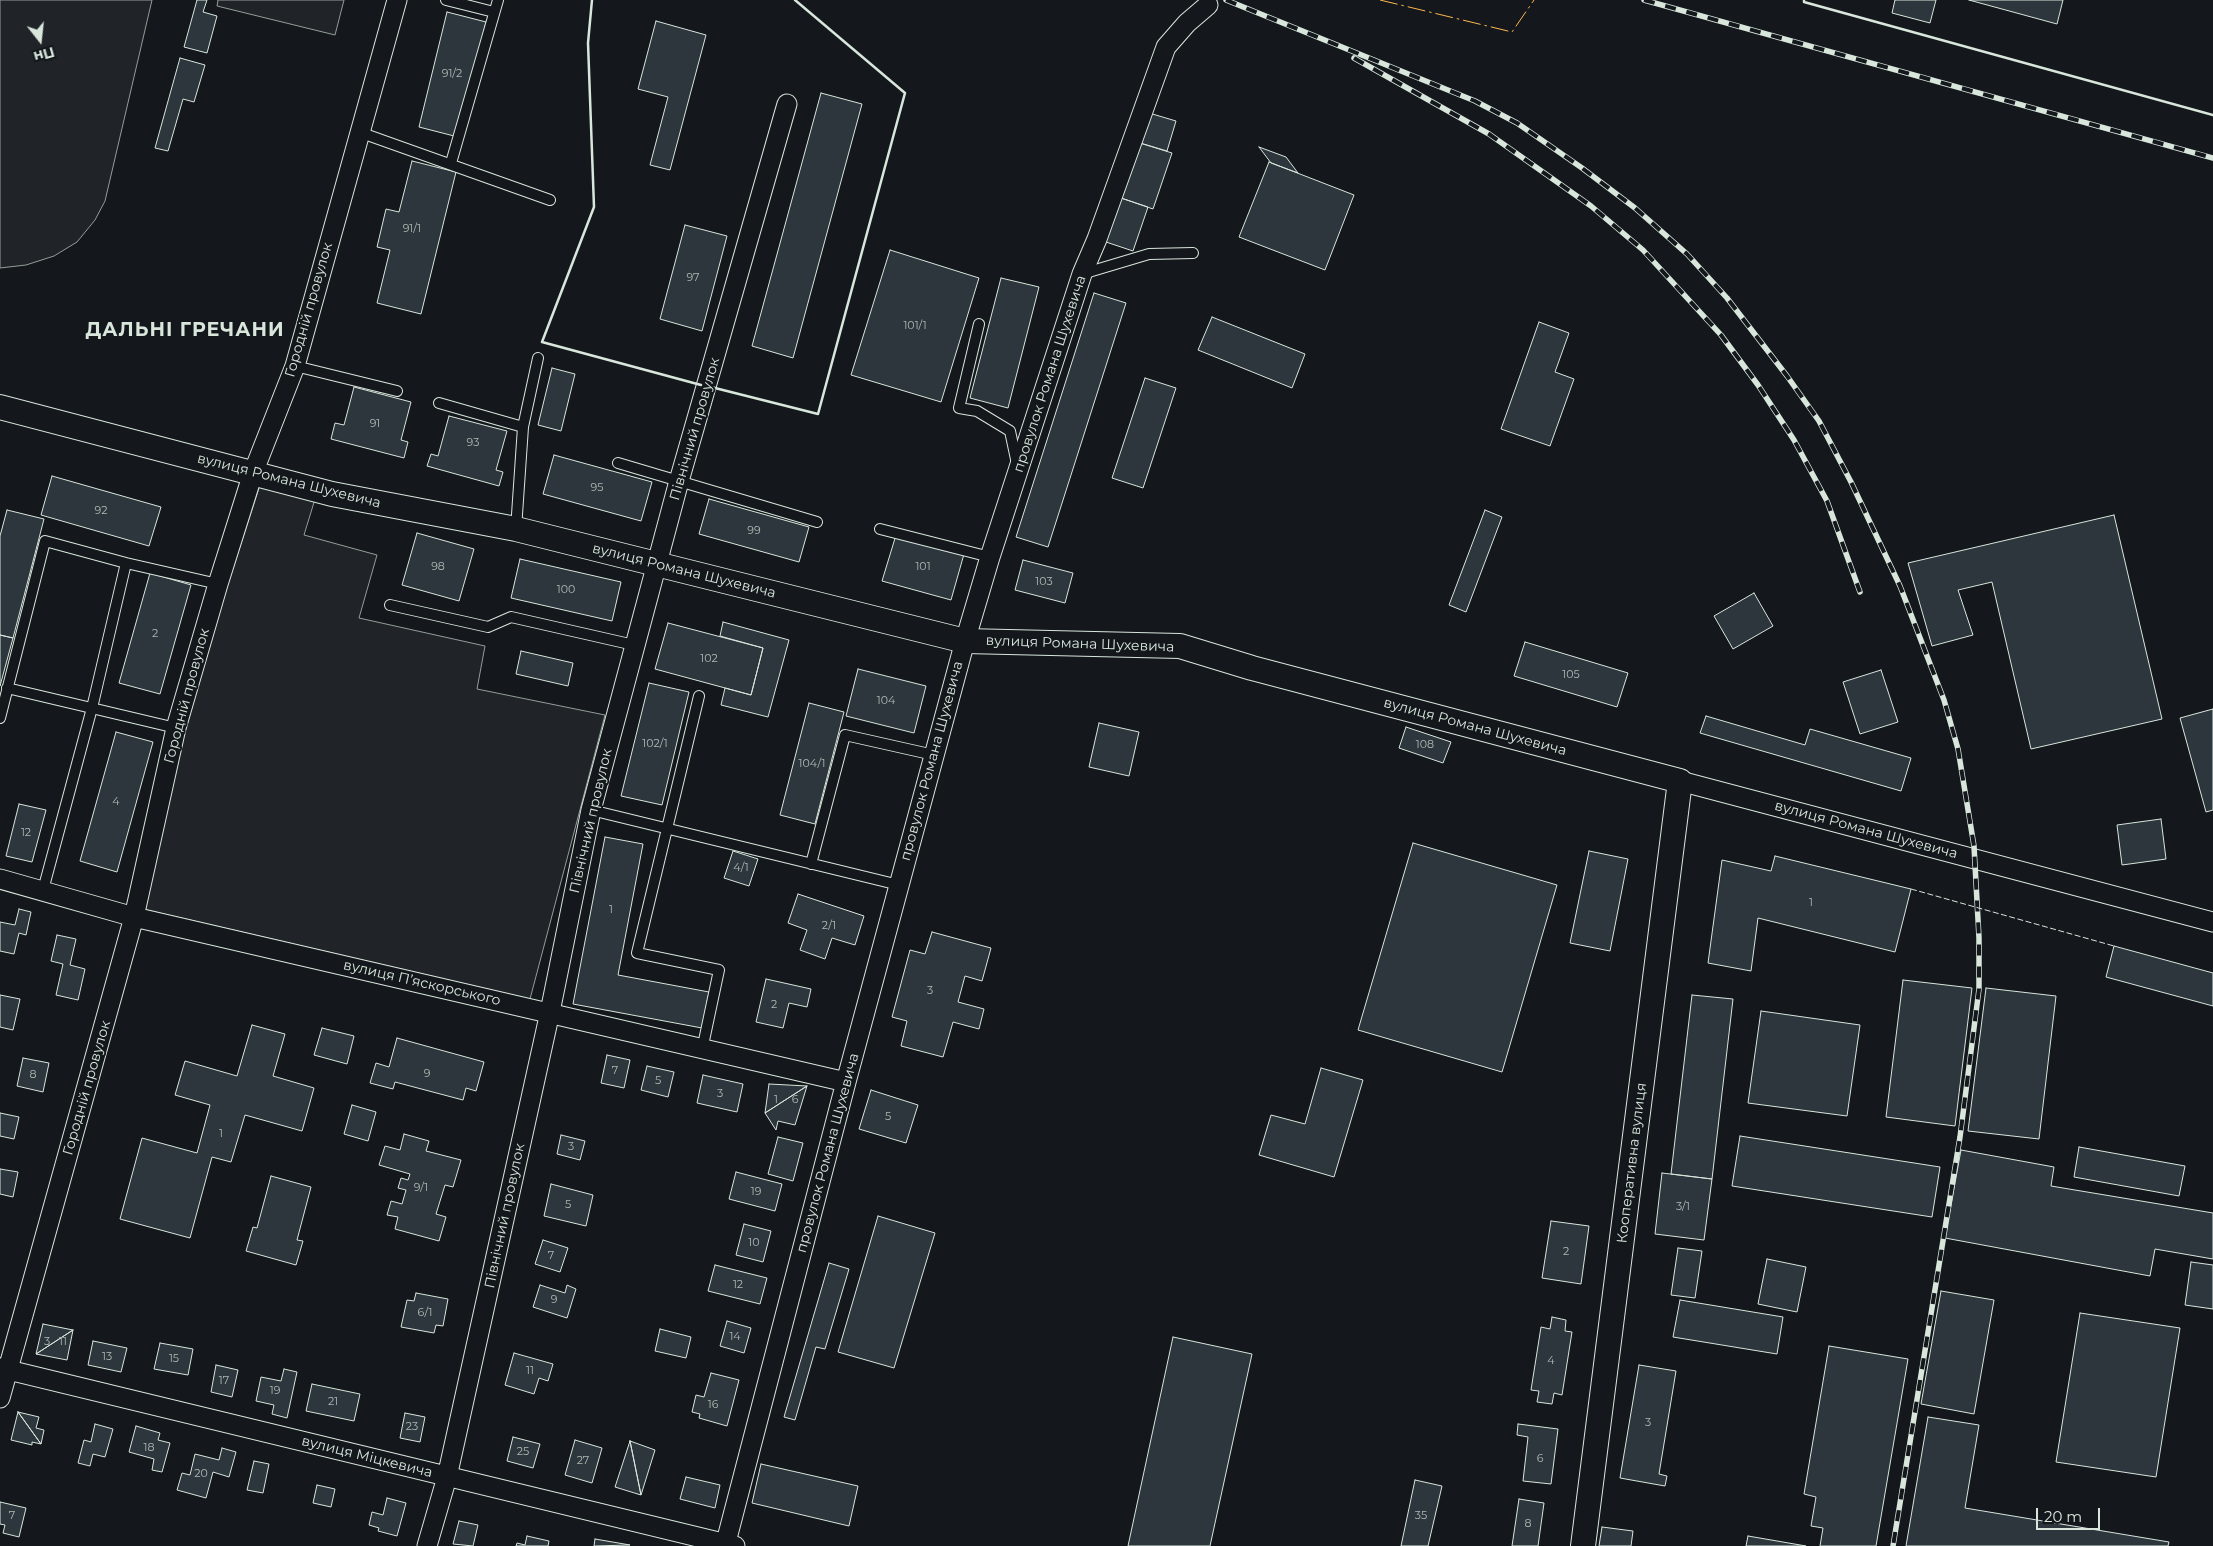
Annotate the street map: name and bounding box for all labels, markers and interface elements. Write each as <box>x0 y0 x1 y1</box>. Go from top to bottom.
north arrow <box>15 15 65 65</box>
text: Пн <box>32 43 57 66</box>
house number: 91/2 <box>442 67 462 81</box>
house number: 91/1 <box>403 222 421 236</box>
street label: Городній провулок <box>282 241 336 379</box>
house number: 97 <box>686 271 700 285</box>
street label: провулок Романа Шухевича <box>1010 273 1090 475</box>
district label: ДАЛЬНІ ГРЕЧАНИ <box>84 319 286 341</box>
house number: 101/1 <box>903 319 927 333</box>
street label: Північний провулок <box>667 356 723 502</box>
house number: 91 <box>370 417 380 431</box>
house number: 93 <box>467 436 479 450</box>
street label: вулиця Романа Шухевича <box>195 450 383 512</box>
house number: 95 <box>591 481 603 495</box>
house number: 92 <box>95 504 107 518</box>
house number: 99 <box>747 524 761 538</box>
street label: вулиця Романа Шухевича <box>590 540 778 602</box>
house number: 98 <box>431 560 445 574</box>
house number: 101 <box>915 560 931 574</box>
house number: 103 <box>1035 575 1053 589</box>
house number: 100 <box>557 583 575 597</box>
house number: 2 <box>152 627 158 641</box>
street label: Городній провулок <box>161 627 213 765</box>
street label: вулиця Романа Шухевича <box>985 632 1175 656</box>
house number: 102 <box>700 652 718 666</box>
street label: провулок Романа Шухевича <box>897 659 967 863</box>
house number: 105 <box>1562 668 1580 682</box>
house number: 104 <box>877 694 895 708</box>
street label: вулиця Романа Шухевича <box>1382 694 1568 760</box>
house number: 102/1 <box>642 737 668 751</box>
house number: 108 <box>1416 738 1434 752</box>
street label: Північний провулок <box>566 747 616 895</box>
house number: 104/1 <box>799 757 825 771</box>
house number: 4 <box>112 795 120 809</box>
street label: вулиця Романа Шухевича <box>1773 797 1959 863</box>
house number: 12 <box>21 826 31 840</box>
house number: 4/1 <box>733 861 749 875</box>
house number: 1 <box>1809 896 1813 910</box>
house number: 1 <box>609 903 613 917</box>
house number: 2/1 <box>822 919 836 933</box>
street label: вулиця Пʼяскорського <box>342 957 502 1009</box>
house number: 3 <box>927 984 933 998</box>
house number: 2 <box>771 998 777 1012</box>
street label: Городній провулок <box>60 1019 114 1157</box>
street label: провулок Романа Шухевича <box>793 1051 863 1255</box>
house number: 7 <box>612 1064 618 1078</box>
house number: 9 <box>424 1067 430 1081</box>
house number: 8 <box>29 1068 37 1082</box>
house number: 5 <box>655 1074 661 1088</box>
street label: Кооперативна вулиця <box>1614 1082 1650 1244</box>
house number: 3 <box>717 1087 723 1101</box>
house number: 1 <box>774 1093 778 1107</box>
house number: 6 <box>792 1093 798 1107</box>
house number: 5 <box>885 1110 891 1124</box>
house number: 1 <box>219 1127 223 1141</box>
house number: 3 <box>568 1140 574 1154</box>
street label: Північний провулок <box>481 1142 529 1290</box>
house number: 9/1 <box>414 1181 428 1195</box>
house number: 19 <box>751 1185 761 1199</box>
house number: 5 <box>565 1198 571 1212</box>
house number: 3/1 <box>1676 1200 1690 1214</box>
house number: 10 <box>748 1236 760 1250</box>
house number: 2 <box>1563 1245 1569 1259</box>
house number: 7 <box>548 1249 554 1263</box>
house number: 12 <box>733 1278 743 1292</box>
house number: 9 <box>551 1293 557 1307</box>
house number: 6/1 <box>418 1306 432 1320</box>
house number: 14 <box>729 1330 741 1344</box>
house number: 3 <box>44 1335 50 1349</box>
house number: 11 <box>59 1335 67 1349</box>
house number: 13 <box>102 1350 112 1364</box>
house number: 15 <box>169 1352 179 1366</box>
house number: 4 <box>1547 1354 1555 1368</box>
house number: 11 <box>526 1364 534 1378</box>
house number: 17 <box>219 1374 229 1388</box>
house number: 19 <box>270 1384 280 1398</box>
house number: 21 <box>328 1395 338 1409</box>
house number: 16 <box>708 1398 718 1412</box>
house number: 3 <box>1645 1416 1651 1430</box>
house number: 23 <box>406 1420 418 1434</box>
street label: вулиця Міцкевича <box>300 1433 434 1481</box>
house number: 18 <box>144 1441 154 1455</box>
house number: 25 <box>517 1445 529 1459</box>
house number: 6 <box>1537 1452 1543 1466</box>
house number: 27 <box>577 1454 589 1468</box>
house number: 20 <box>194 1467 208 1481</box>
scale bar <box>2038 1498 2102 1530</box>
text: 20 m <box>2044 1507 2082 1526</box>
house number: 7 <box>9 1509 15 1523</box>
house number: 35 <box>1415 1509 1427 1523</box>
house number: 8 <box>1524 1517 1532 1531</box>

